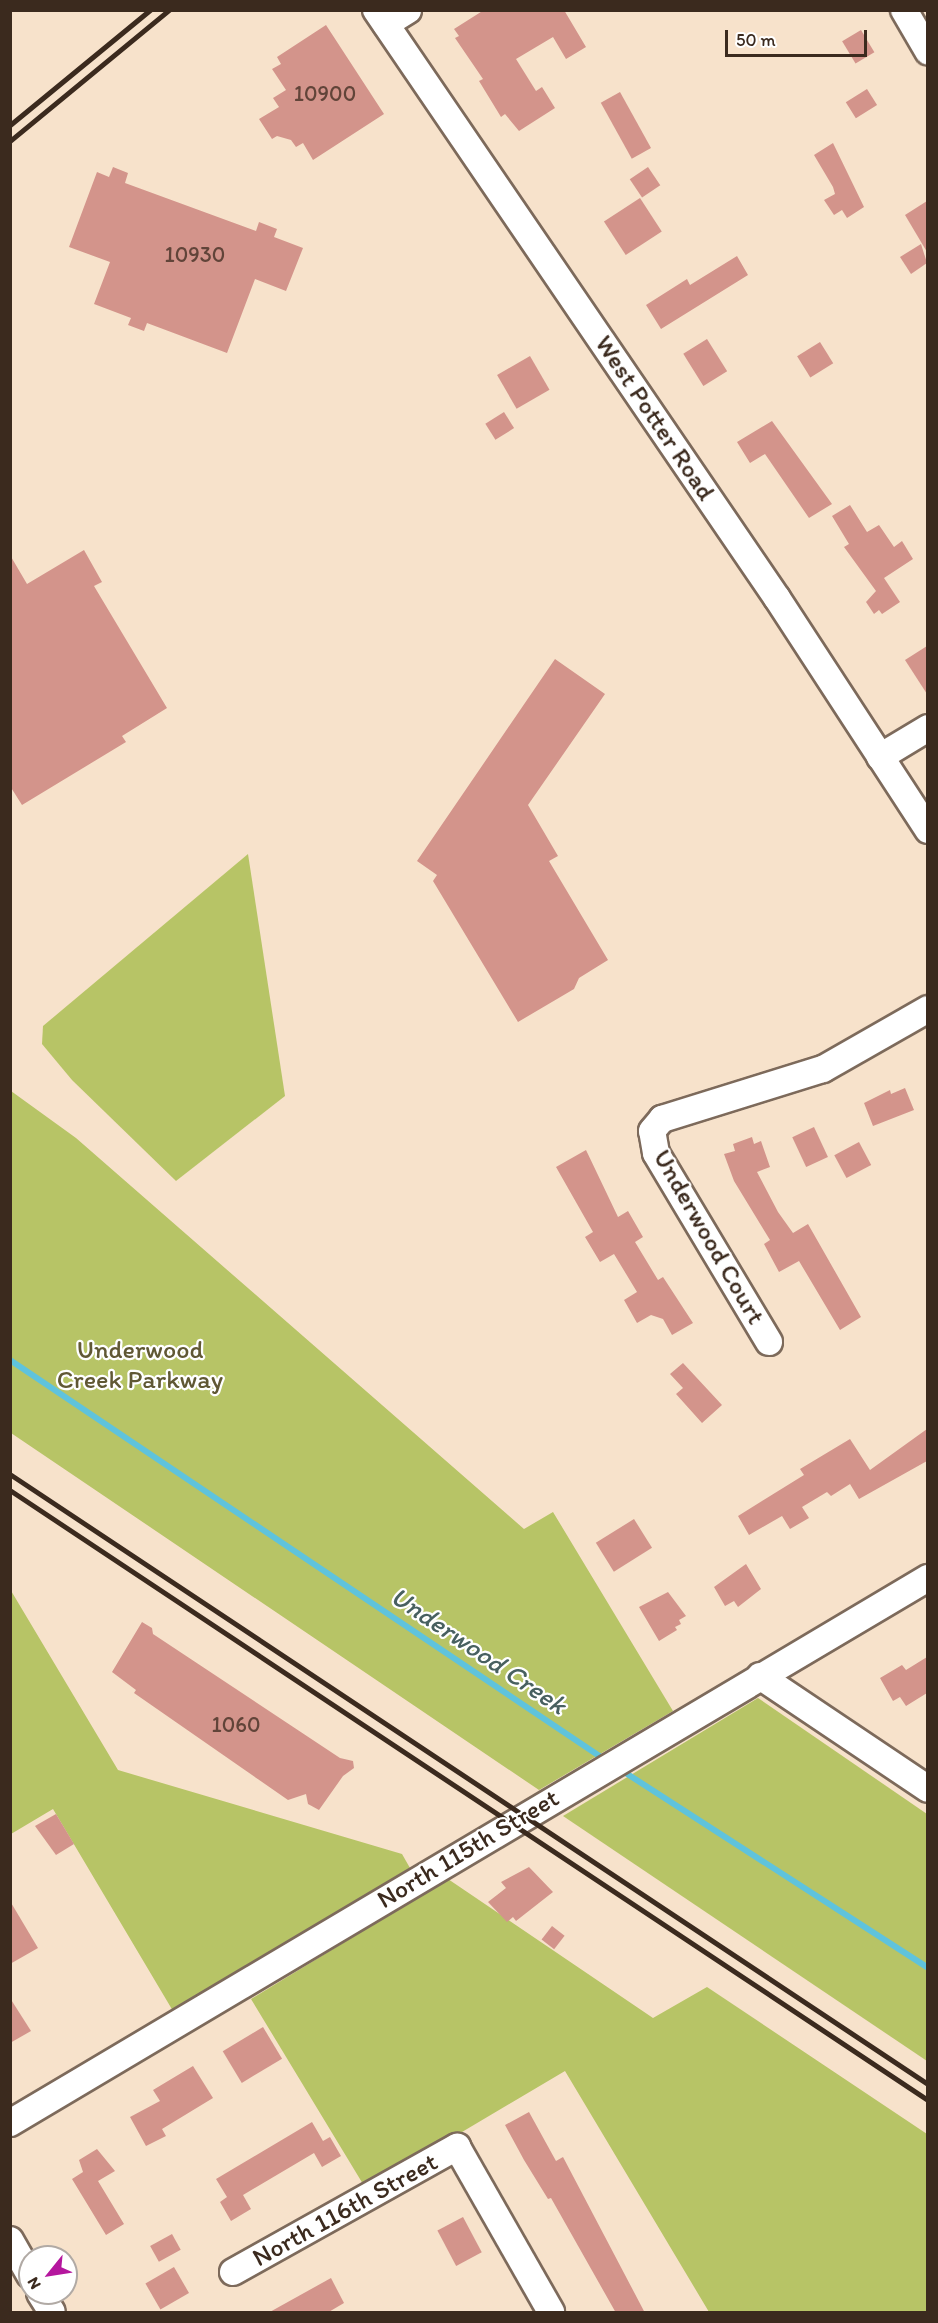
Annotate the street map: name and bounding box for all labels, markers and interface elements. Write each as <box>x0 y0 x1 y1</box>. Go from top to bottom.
scale bar <box>728 18 870 56</box>
text: 50 m <box>736 29 776 51</box>
house number: 10900 <box>294 81 356 107</box>
house number: 10930 <box>165 242 225 268</box>
street label: West Potter Road <box>589 330 721 506</box>
street label: Underwood Court <box>646 1144 772 1330</box>
park label: Underwood Creek Parkway <box>58 1334 222 1396</box>
water label: Underwood Creek <box>385 1579 573 1721</box>
house number: 1060 <box>212 1712 260 1738</box>
street label: North 115th Street <box>372 1783 564 1915</box>
street label: North 116th Street <box>247 2146 443 2274</box>
north arrow <box>18 2245 78 2305</box>
text: N <box>23 2274 45 2293</box>

